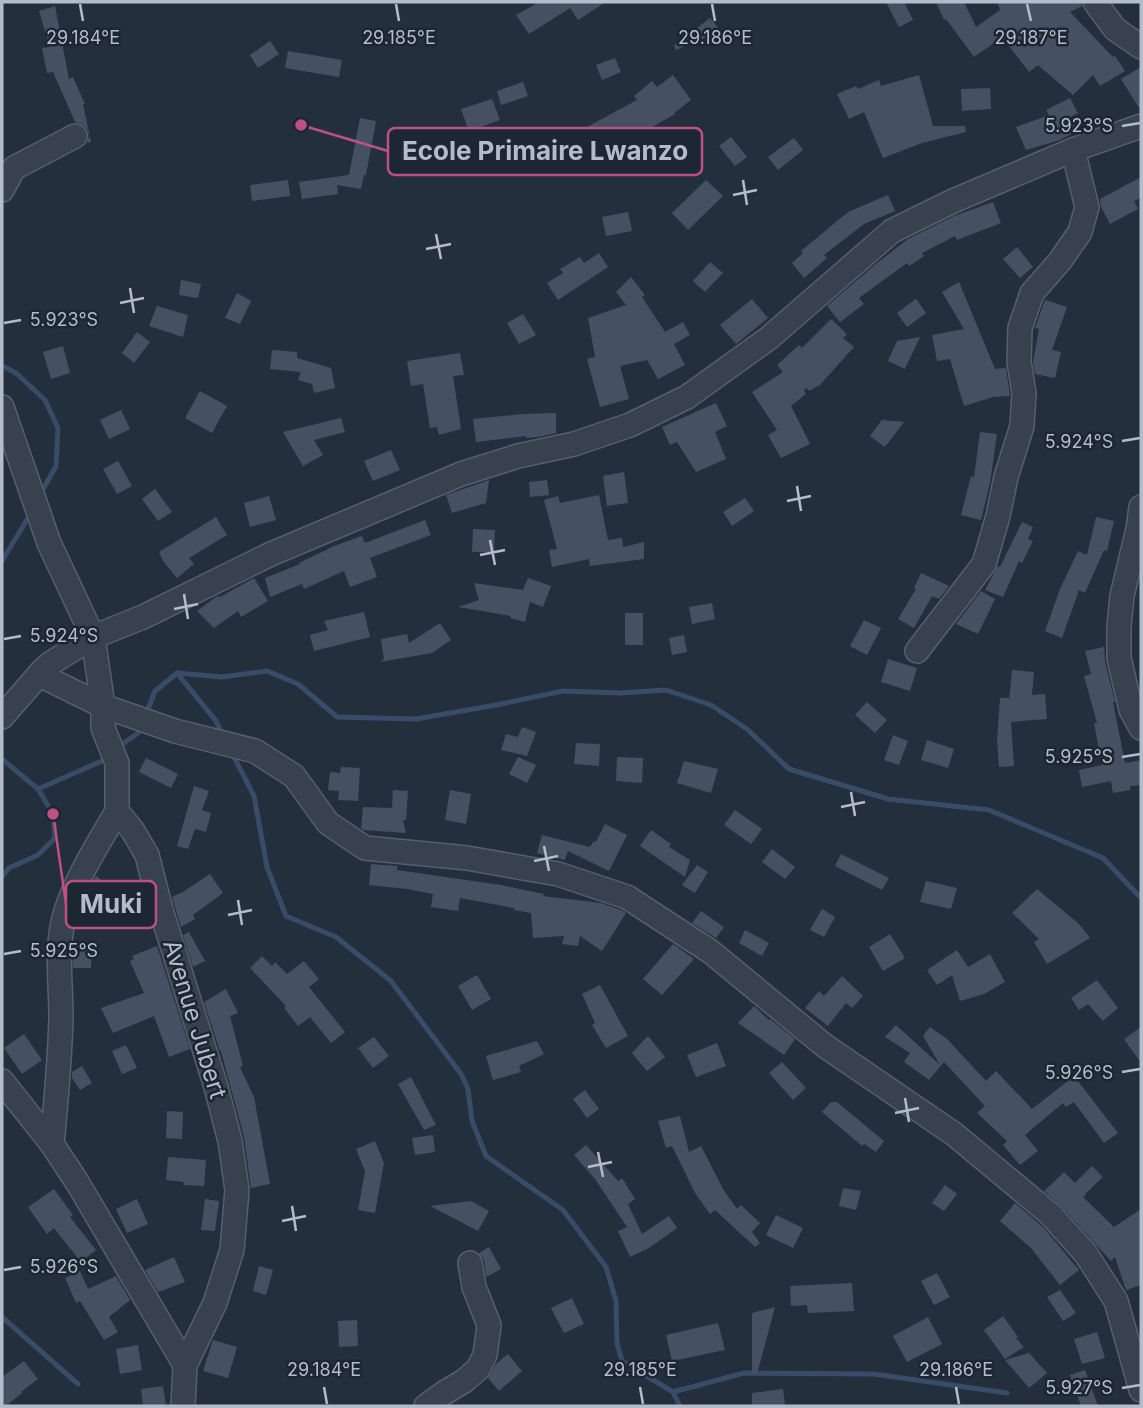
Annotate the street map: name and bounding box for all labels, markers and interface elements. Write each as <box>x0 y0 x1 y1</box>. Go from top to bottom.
text: 29.184°E <box>46 27 120 48</box>
text: 29.185°E <box>362 27 436 48</box>
text: 29.186°E <box>678 27 752 48</box>
text: 29.187°E <box>995 27 1067 48</box>
text: 5.923°S <box>1045 115 1113 136</box>
callout: Ecole Primaire Lwanzo <box>388 128 702 175</box>
text: Ecole Primaire Lwanzo <box>402 135 688 166</box>
text: 5.923°S <box>30 309 98 330</box>
text: 5.924°S <box>1045 431 1113 452</box>
text: 5.924°S <box>30 625 98 646</box>
text: 5.925°S <box>1045 746 1113 767</box>
callout: Muki <box>66 881 156 928</box>
text: Muki <box>80 888 142 919</box>
street label: Avenue Jubert <box>157 936 233 1102</box>
text: 5.925°S <box>30 940 98 961</box>
text: 5.926°S <box>1045 1062 1113 1083</box>
text: 5.926°S <box>30 1256 98 1277</box>
text: 29.184°E <box>287 1359 361 1380</box>
text: 29.185°E <box>603 1359 677 1380</box>
text: 29.186°E <box>919 1359 993 1380</box>
text: 5.927°S <box>1045 1377 1113 1398</box>

